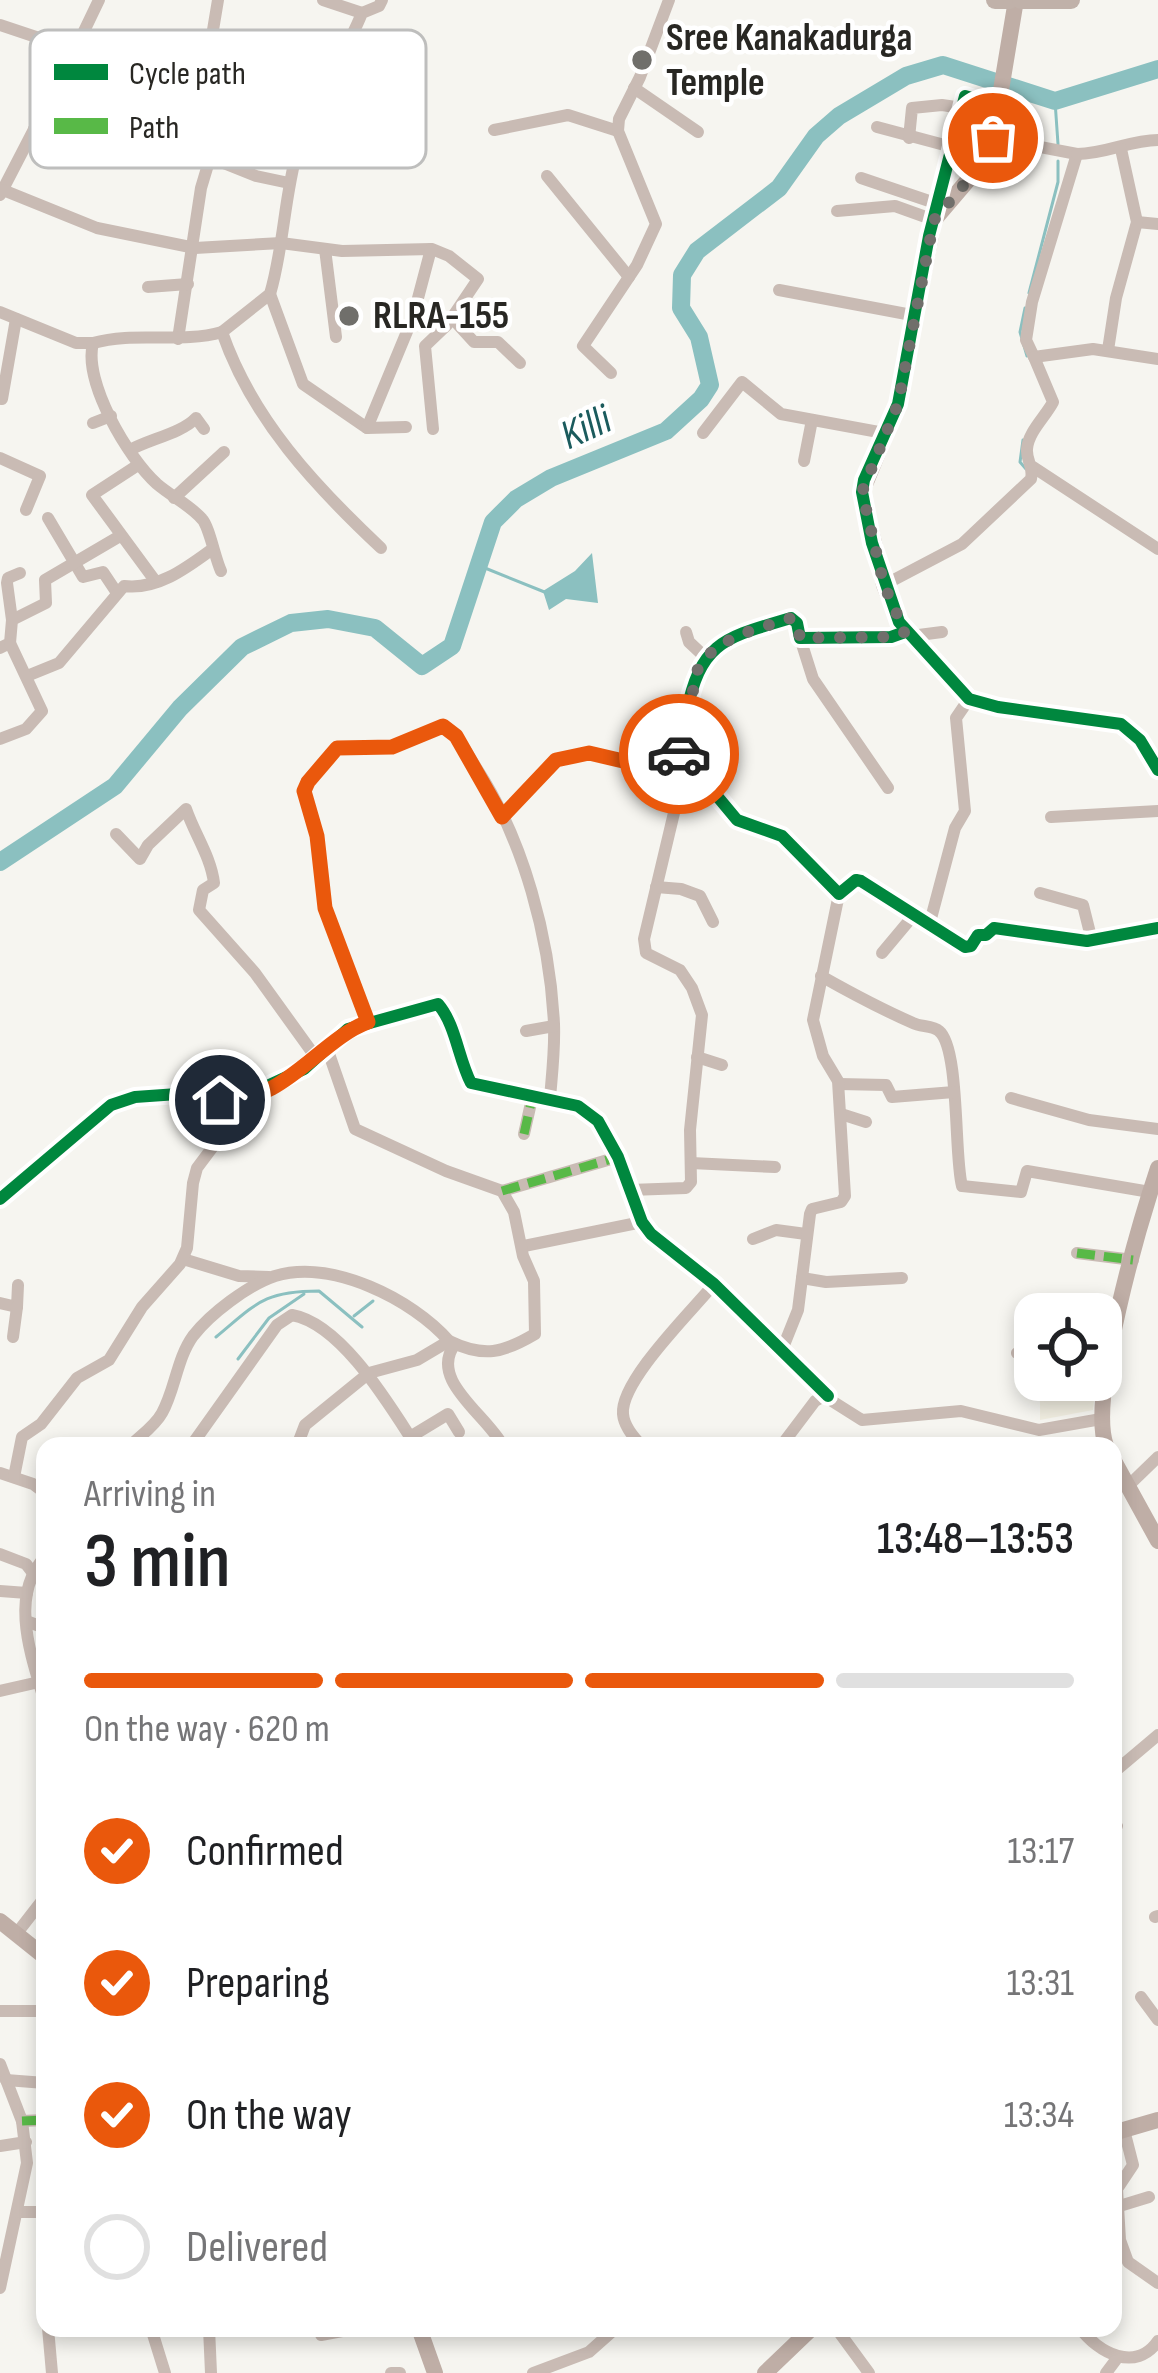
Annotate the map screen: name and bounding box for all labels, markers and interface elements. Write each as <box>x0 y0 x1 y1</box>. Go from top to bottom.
place label: Sree Kanakadurga Temple <box>666 15 912 107</box>
legend <box>30 30 426 168</box>
marker: Sree Kanakadurga Temple <box>629 47 655 73</box>
text: Cycle path <box>129 54 246 94</box>
pin <box>942 87 1044 189</box>
icon: bag <box>960 105 1026 171</box>
text: Path <box>129 108 179 148</box>
place label: RLRA-155 <box>373 293 509 340</box>
marker: RLRA-155 <box>336 303 362 329</box>
water label: Killi <box>553 394 621 462</box>
courier <box>619 694 739 814</box>
icon: car <box>646 721 712 787</box>
pin <box>169 1049 271 1151</box>
icon: home <box>187 1067 253 1133</box>
map controls <box>1014 1293 1122 1401</box>
button: locate <box>1014 1293 1122 1401</box>
text: Arriving in <box>84 1471 216 1518</box>
text: 13:48–13:53 <box>877 1512 1074 1567</box>
text: 3 min <box>84 1516 231 1609</box>
text: On the way · 620 m <box>84 1706 330 1753</box>
icon: check <box>84 1818 150 1884</box>
text: Confirmed <box>186 1824 344 1879</box>
text: 13:17 <box>1007 1828 1074 1875</box>
icon: check <box>84 1950 150 2016</box>
text: Preparing <box>186 1956 330 2011</box>
text: 13:31 <box>1007 1960 1074 2007</box>
icon: check <box>84 2082 150 2148</box>
text: On the way <box>186 2088 352 2143</box>
text: 13:34 <box>1004 2092 1074 2139</box>
text: Delivered <box>186 2220 328 2275</box>

